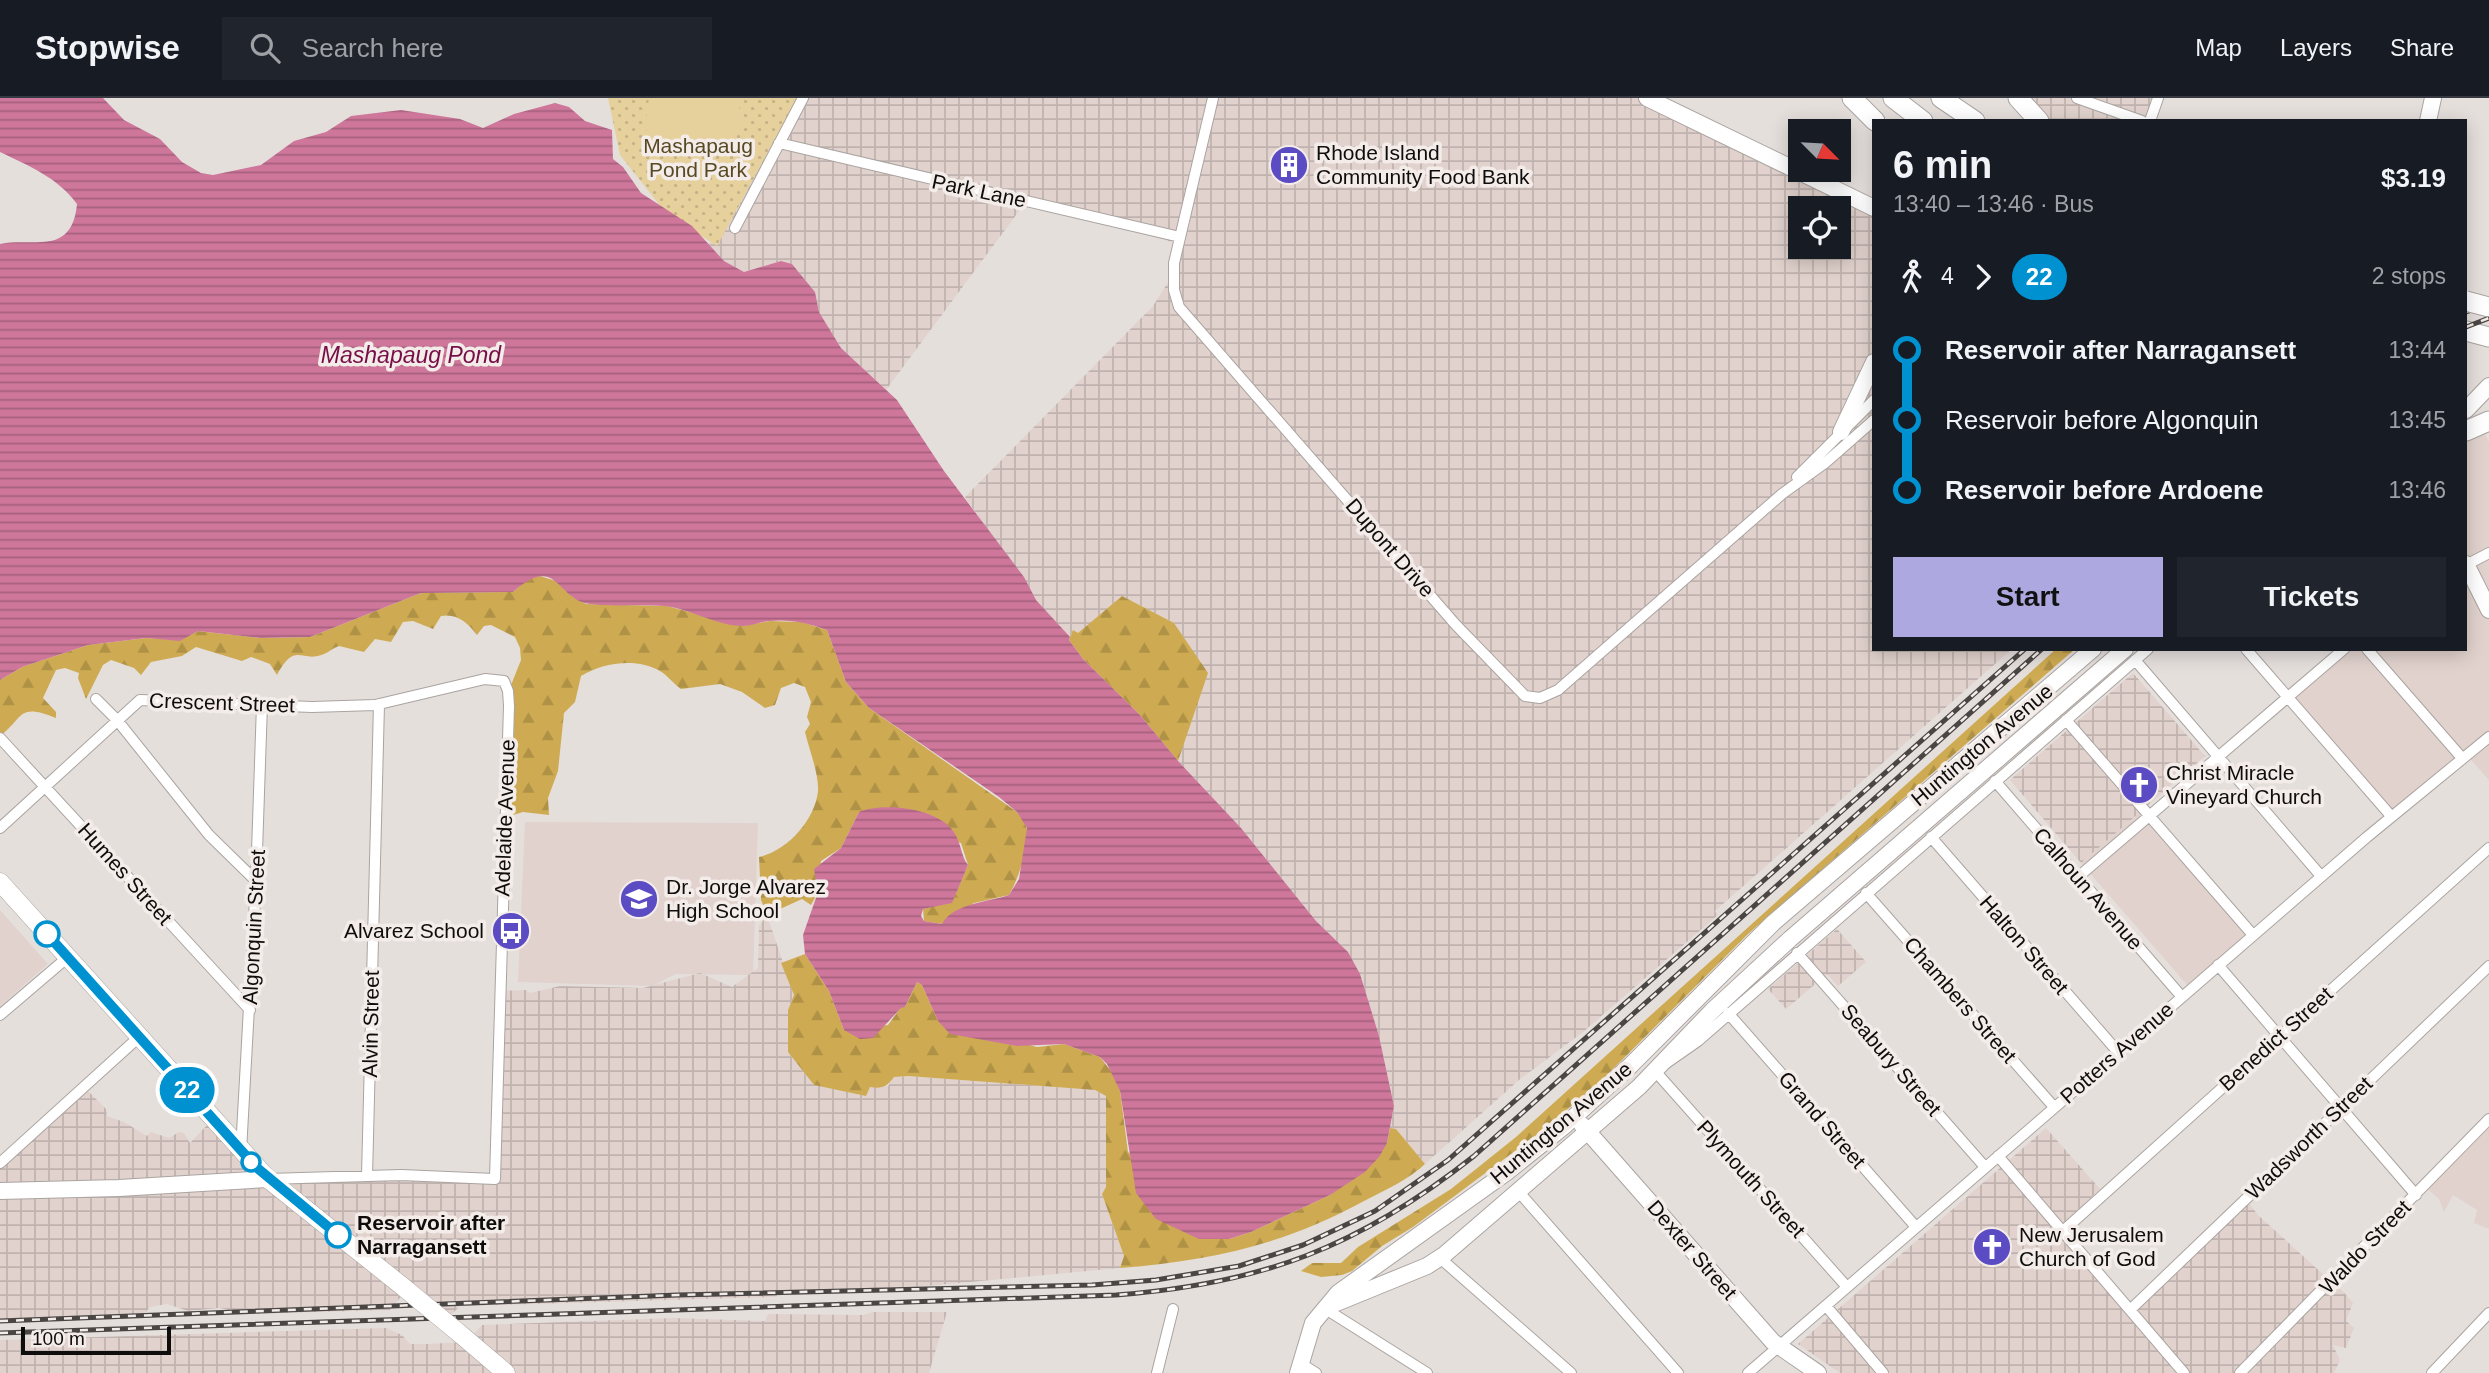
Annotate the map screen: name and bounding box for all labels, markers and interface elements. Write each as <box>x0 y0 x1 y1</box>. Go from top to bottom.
search box <box>222 17 712 80</box>
text: Stopwise <box>35 29 180 66</box>
icon: search <box>246 29 284 67</box>
text: Search here <box>302 33 444 63</box>
text: Map <box>2195 34 2242 61</box>
text: Layers <box>2280 34 2352 61</box>
text: Share <box>2390 34 2454 61</box>
north arrow <box>1788 119 1852 182</box>
map controls <box>1788 119 1851 259</box>
park label: Mashapaug Pond Park <box>643 134 753 181</box>
place label: Rhode Island Community Food Bank <box>1316 141 1530 188</box>
building icon: Rhode Island Community Food Bank <box>1268 144 1310 186</box>
text: 6 min <box>1893 144 1992 186</box>
text: $3.19 <box>2381 163 2446 193</box>
street label: Park Lane <box>930 169 1028 212</box>
text: 13:40 – 13:46 · Bus <box>1893 191 2094 217</box>
button: locate <box>1788 196 1851 259</box>
icon: walk <box>1893 258 1931 296</box>
icon: forward <box>1964 258 2002 296</box>
text: 4 <box>1941 263 1954 289</box>
text: 22 <box>2026 263 2053 290</box>
text: 2 stops <box>2372 263 2446 289</box>
text: Reservoir after Narragansett <box>1945 335 2296 365</box>
text: 13:44 <box>2388 337 2446 363</box>
water label: Mashapaug Pond <box>321 342 502 368</box>
text: Reservoir before Algonquin <box>1945 405 2259 435</box>
text: 13:45 <box>2388 407 2446 433</box>
text: Reservoir before Ardoene <box>1945 475 2263 505</box>
text: 13:46 <box>2388 477 2446 503</box>
street label: Dupont Drive <box>1341 494 1439 601</box>
button: Start <box>1893 557 2163 637</box>
button: Tickets <box>2177 557 2446 637</box>
street label: Huntington Avenue <box>1906 679 2057 810</box>
street label: Crescent Street <box>149 688 295 717</box>
street label: Adelaide Avenue <box>490 739 519 897</box>
place label: Christ Miracle Vineyard Church <box>2166 761 2322 808</box>
church icon: Christ Miracle Vineyard Church <box>2118 764 2160 806</box>
street label: Humes Street <box>74 818 177 929</box>
street label: Calhoun Avenue <box>2029 823 2147 954</box>
street label: Algonquin Street <box>238 849 269 1005</box>
place label: Dr. Jorge Alvarez High School <box>666 875 826 922</box>
school or university icon: Dr. Jorge Alvarez High School <box>618 878 660 920</box>
street label: Halton Street <box>1975 891 2073 999</box>
bus stop icon: Alvarez School <box>490 910 532 952</box>
place label: Alvarez School <box>344 919 484 942</box>
unlabelled marker <box>34 921 60 947</box>
street label: Chambers Street <box>1900 932 2021 1067</box>
street label: Alvin Street <box>358 970 383 1078</box>
street label: Benedict Street <box>2215 982 2337 1095</box>
street label: Potters Avenue <box>2056 997 2178 1108</box>
street label: Seabury Street <box>1837 999 1946 1120</box>
street label: Huntington Avenue <box>1485 1057 1636 1188</box>
line badge: 22 <box>156 1067 218 1113</box>
street label: Grand Street <box>1774 1067 1871 1173</box>
street label: Wadsworth Street <box>2241 1072 2377 1204</box>
text: 22 <box>174 1076 200 1103</box>
street label: Plymouth Street <box>1693 1115 1810 1242</box>
unlabelled marker <box>241 1152 261 1172</box>
street label: Dexter Street <box>1643 1195 1742 1304</box>
street label: Waldo Street <box>2314 1195 2415 1298</box>
place label: Reservoir after Narragansett <box>357 1211 505 1258</box>
marker: Reservoir after Narragansett <box>325 1222 351 1248</box>
place label: New Jerusalem Church of God <box>2019 1223 2164 1270</box>
church icon: New Jerusalem Church of God <box>1971 1226 2013 1268</box>
scale bar <box>21 1324 172 1356</box>
text: 100 m <box>32 1328 85 1349</box>

